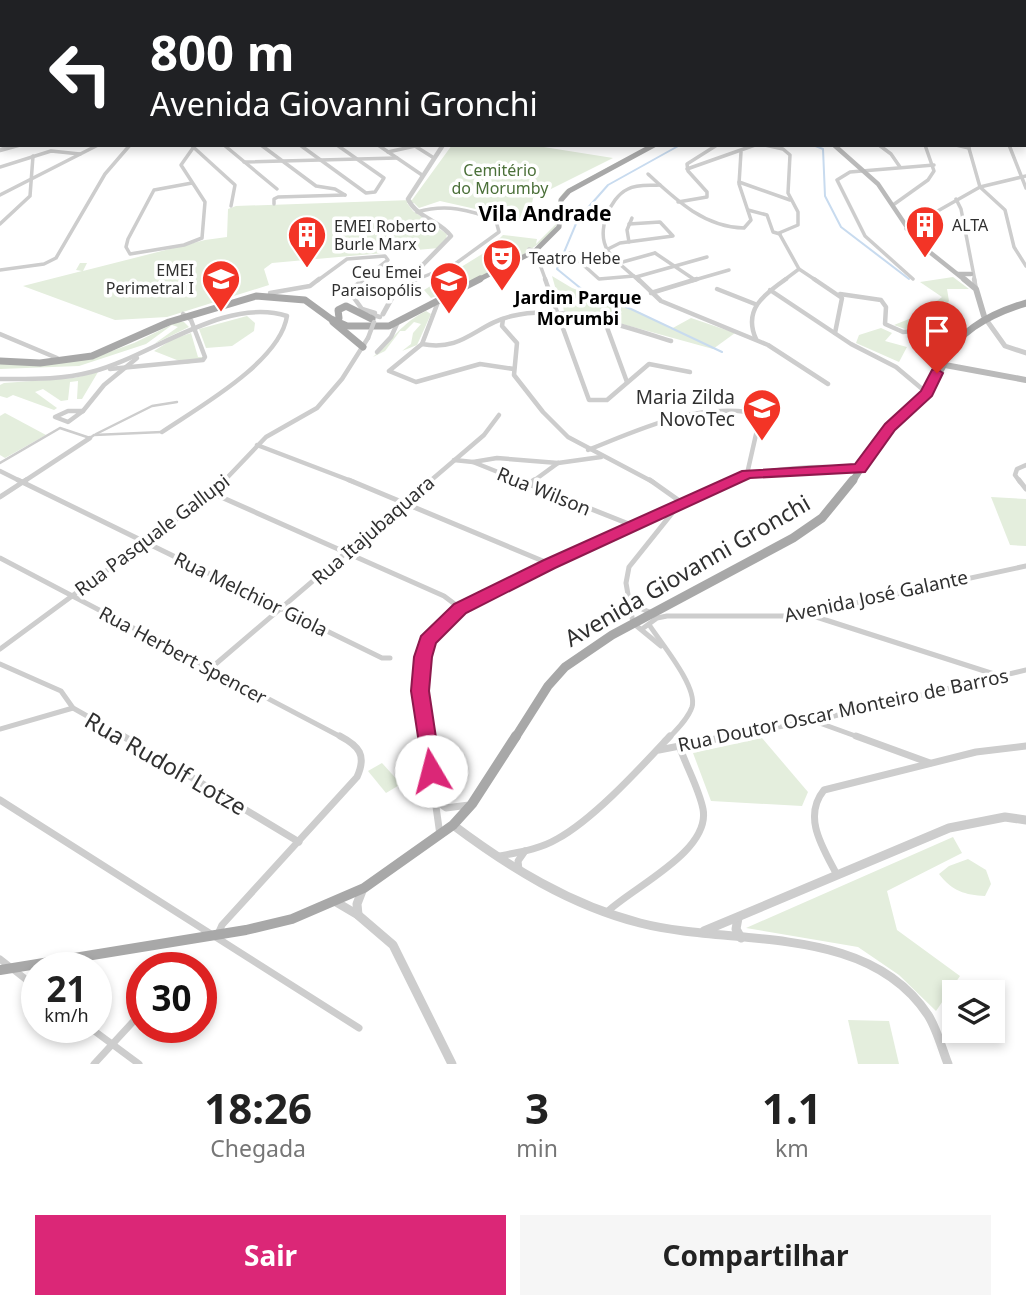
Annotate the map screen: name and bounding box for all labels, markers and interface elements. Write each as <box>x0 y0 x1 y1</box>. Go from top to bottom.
text: 800 m <box>150 19 295 85</box>
icon: left <box>35 28 126 119</box>
text: Avenida Giovanni Gronchi <box>150 82 538 125</box>
park label: Cemitério do Morumby <box>451 159 549 199</box>
district label: Vila Andrade <box>478 199 612 227</box>
building icon: ALTA <box>904 204 946 259</box>
building icon: EMEI Roberto Burle Marx <box>286 214 328 269</box>
place label: ALTA <box>952 214 989 236</box>
place label: EMEI Roberto Burle Marx <box>334 215 436 255</box>
theatre icon: Teatro Hebe <box>481 237 523 292</box>
place label: Teatro Hebe <box>529 247 620 269</box>
school or university icon: EMEI Perimetral I <box>200 258 242 313</box>
place label: EMEI Perimetral I <box>106 259 194 299</box>
school or university icon: Ceu Emei Paraisopólis <box>428 260 470 315</box>
place label: Ceu Emei Paraisopólis <box>331 261 422 301</box>
district label: Jardim Parque Morumbi <box>513 285 641 330</box>
pin <box>907 301 967 373</box>
icon: arrive <box>918 312 956 350</box>
place label: Maria Zilda NovoTec <box>636 384 735 432</box>
school or university icon: Maria Zilda NovoTec <box>741 387 783 442</box>
street label: Rua Wilson <box>493 460 595 522</box>
street label: Rua Pasquale Gallupi <box>69 468 235 602</box>
street label: Rua Itajubaquara <box>306 470 440 590</box>
street label: Avenida Giovanni Gronchi <box>558 486 816 654</box>
street label: Rua Melchior Giola <box>170 546 332 642</box>
street label: Avenida José Galante <box>782 564 970 628</box>
street label: Rua Herbert Spencer <box>95 600 271 710</box>
street label: Rua Doutor Oscar Monteiro de Barros <box>675 662 1011 758</box>
street label: Rua Rudolf Lotze <box>79 704 253 822</box>
position arrow <box>394 734 468 808</box>
speed limit sign: 30 <box>126 952 217 1043</box>
text: 21 <box>46 965 87 1012</box>
map controls <box>942 980 1005 1043</box>
button: layers <box>942 980 1005 1043</box>
text: km/h <box>44 1003 89 1027</box>
text: 18:26 <box>204 1079 312 1136</box>
text: 3 <box>525 1079 549 1136</box>
text: 1.1 <box>762 1079 822 1136</box>
text: Chegada <box>210 1132 306 1164</box>
text: min <box>516 1132 558 1164</box>
text: km <box>775 1132 809 1164</box>
button: Sair <box>35 1215 506 1295</box>
button: Compartilhar <box>520 1215 991 1295</box>

